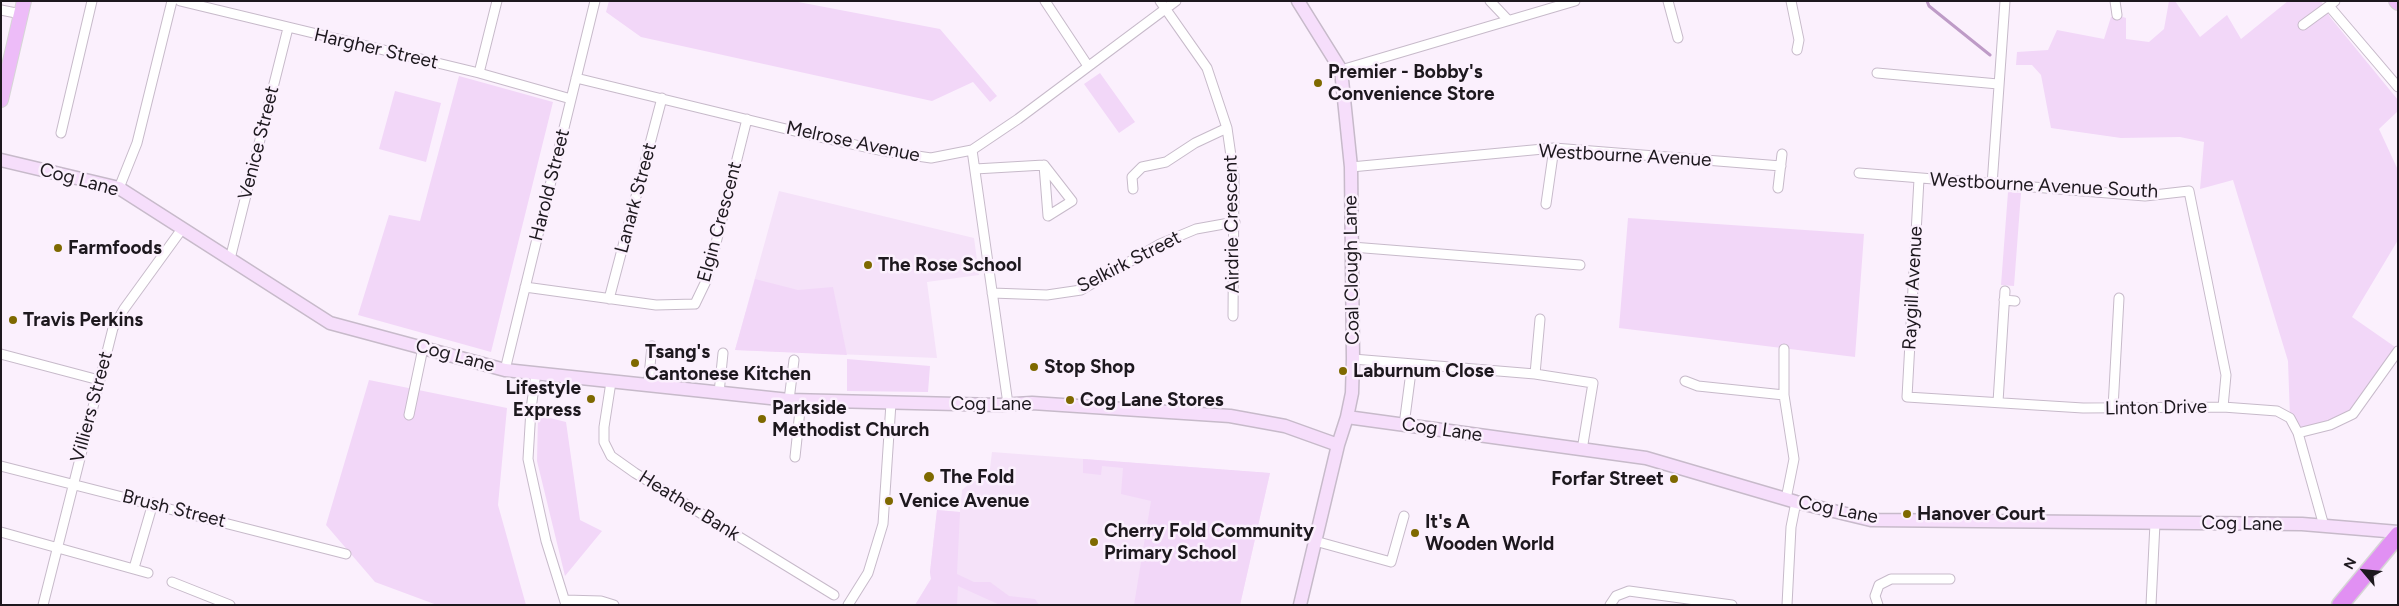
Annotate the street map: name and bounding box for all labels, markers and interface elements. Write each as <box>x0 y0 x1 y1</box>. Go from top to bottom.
street label: Hargher Street <box>312 24 440 74</box>
place label: Premier - Bobby's Convenience Store <box>1328 61 1494 105</box>
marker: Premier - Bobby's Convenience Store <box>1312 77 1324 89</box>
street label: Venice Street <box>234 84 284 202</box>
street label: Melrose Avenue <box>784 117 922 167</box>
street label: Harold Street <box>525 127 575 243</box>
street label: Lanark Street <box>610 140 662 256</box>
street label: Westbourne Avenue <box>1538 140 1712 172</box>
street label: Airdrie Crescent <box>1219 155 1245 293</box>
street label: Cog Lane <box>37 158 121 202</box>
street label: Elgin Crescent <box>693 159 747 285</box>
street label: Westbourne Avenue South <box>1929 169 2159 203</box>
street label: Coal Clough Lane <box>1339 195 1365 345</box>
street label: Raygill Avenue <box>1898 225 1928 351</box>
street label: Selkirk Street <box>1073 226 1185 298</box>
place label: Farmfoods <box>68 237 162 259</box>
marker: Farmfoods <box>52 242 64 254</box>
place label: The Rose School <box>878 254 1022 276</box>
marker: The Rose School <box>862 259 874 271</box>
place label: Travis Perkins <box>23 309 143 331</box>
marker: Travis Perkins <box>7 314 19 326</box>
street label: Cog Lane <box>413 334 497 378</box>
place label: Tsang's Cantonese Kitchen <box>645 341 811 385</box>
street label: Villiers Street <box>66 349 118 465</box>
place label: Stop Shop <box>1044 356 1135 378</box>
marker: Tsang's Cantonese Kitchen <box>629 357 641 369</box>
place label: Laburnum Close <box>1353 360 1494 382</box>
marker: Stop Shop <box>1028 361 1040 373</box>
marker: Laburnum Close <box>1337 365 1349 377</box>
place label: Lifestyle Express <box>505 377 581 421</box>
place label: Cog Lane Stores <box>1080 389 1224 411</box>
marker: Lifestyle Express <box>585 393 597 405</box>
street label: Cog Lane <box>950 393 1032 415</box>
marker: Cog Lane Stores <box>1064 394 1076 406</box>
street label: Linton Drive <box>2105 396 2207 420</box>
place label: Parkside Methodist Church <box>772 397 929 441</box>
marker: Parkside Methodist Church <box>756 413 768 425</box>
street label: Cog Lane <box>1400 413 1484 447</box>
street label: Heather Bank <box>634 466 744 546</box>
place label: The Fold <box>940 466 1014 488</box>
place label: Forfar Street <box>1551 468 1664 490</box>
marker: The Fold <box>922 470 936 484</box>
marker: Forfar Street <box>1668 473 1680 485</box>
street label: Brush Street <box>120 485 228 533</box>
place label: Venice Avenue <box>899 490 1029 512</box>
street label: Cog Lane <box>1796 491 1880 529</box>
marker: Venice Avenue <box>883 495 895 507</box>
place label: Hanover Court <box>1917 503 2046 525</box>
marker: Hanover Court <box>1901 508 1913 520</box>
place label: It's A Wooden World <box>1425 511 1554 555</box>
street label: Cog Lane <box>2201 512 2283 536</box>
place label: Cherry Fold Community Primary School <box>1104 520 1314 564</box>
marker: It's A Wooden World <box>1409 527 1421 539</box>
marker: Cherry Fold Community Primary School <box>1088 536 1100 548</box>
north arrow <box>2339 546 2389 596</box>
text: N <box>2340 555 2360 573</box>

